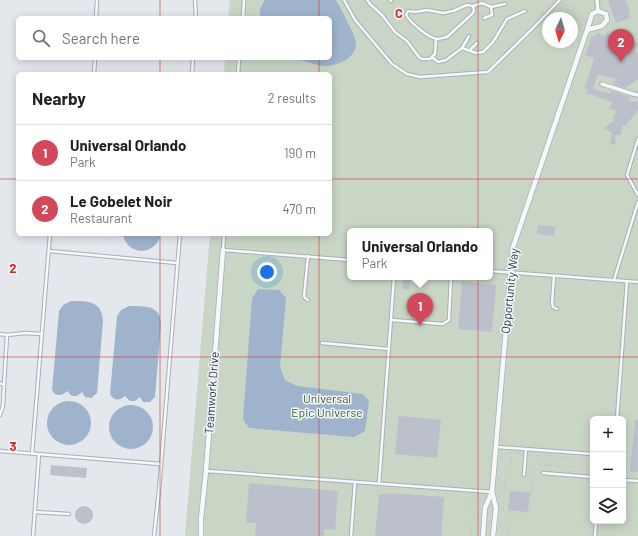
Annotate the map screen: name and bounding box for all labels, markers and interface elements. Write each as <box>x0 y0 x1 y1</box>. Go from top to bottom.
text: C <box>395 5 403 21</box>
north arrow <box>542 12 578 48</box>
search box <box>16 16 332 60</box>
icon: search <box>30 27 52 49</box>
text: Search here <box>62 29 140 47</box>
pin: 2 <box>608 29 634 62</box>
text: Nearby <box>32 88 86 108</box>
text: 2 results <box>268 90 316 106</box>
text: Universal Orlando <box>70 136 186 154</box>
text: 1 <box>43 145 47 161</box>
text: 190 m <box>284 145 316 161</box>
text: Park <box>70 154 96 170</box>
text: Le Gobelet Noir <box>70 192 172 210</box>
text: 2 <box>41 201 49 217</box>
text: 470 m <box>282 201 316 217</box>
text: Restaurant <box>70 210 132 226</box>
popup <box>347 228 493 280</box>
text: Universal Orlando <box>362 237 478 255</box>
street label: Opportunity Way <box>498 247 521 334</box>
text: Park <box>362 255 387 271</box>
text: 2 <box>9 260 17 276</box>
your location <box>257 262 277 282</box>
pin: 1 <box>407 293 433 326</box>
street label: Teamwork Drive <box>201 351 221 435</box>
park label: Universal Epic Universe <box>291 391 363 419</box>
map controls <box>590 416 626 524</box>
button: + <box>590 416 626 452</box>
text: 3 <box>9 438 17 454</box>
button: − <box>590 452 626 488</box>
button: layers <box>590 488 626 524</box>

